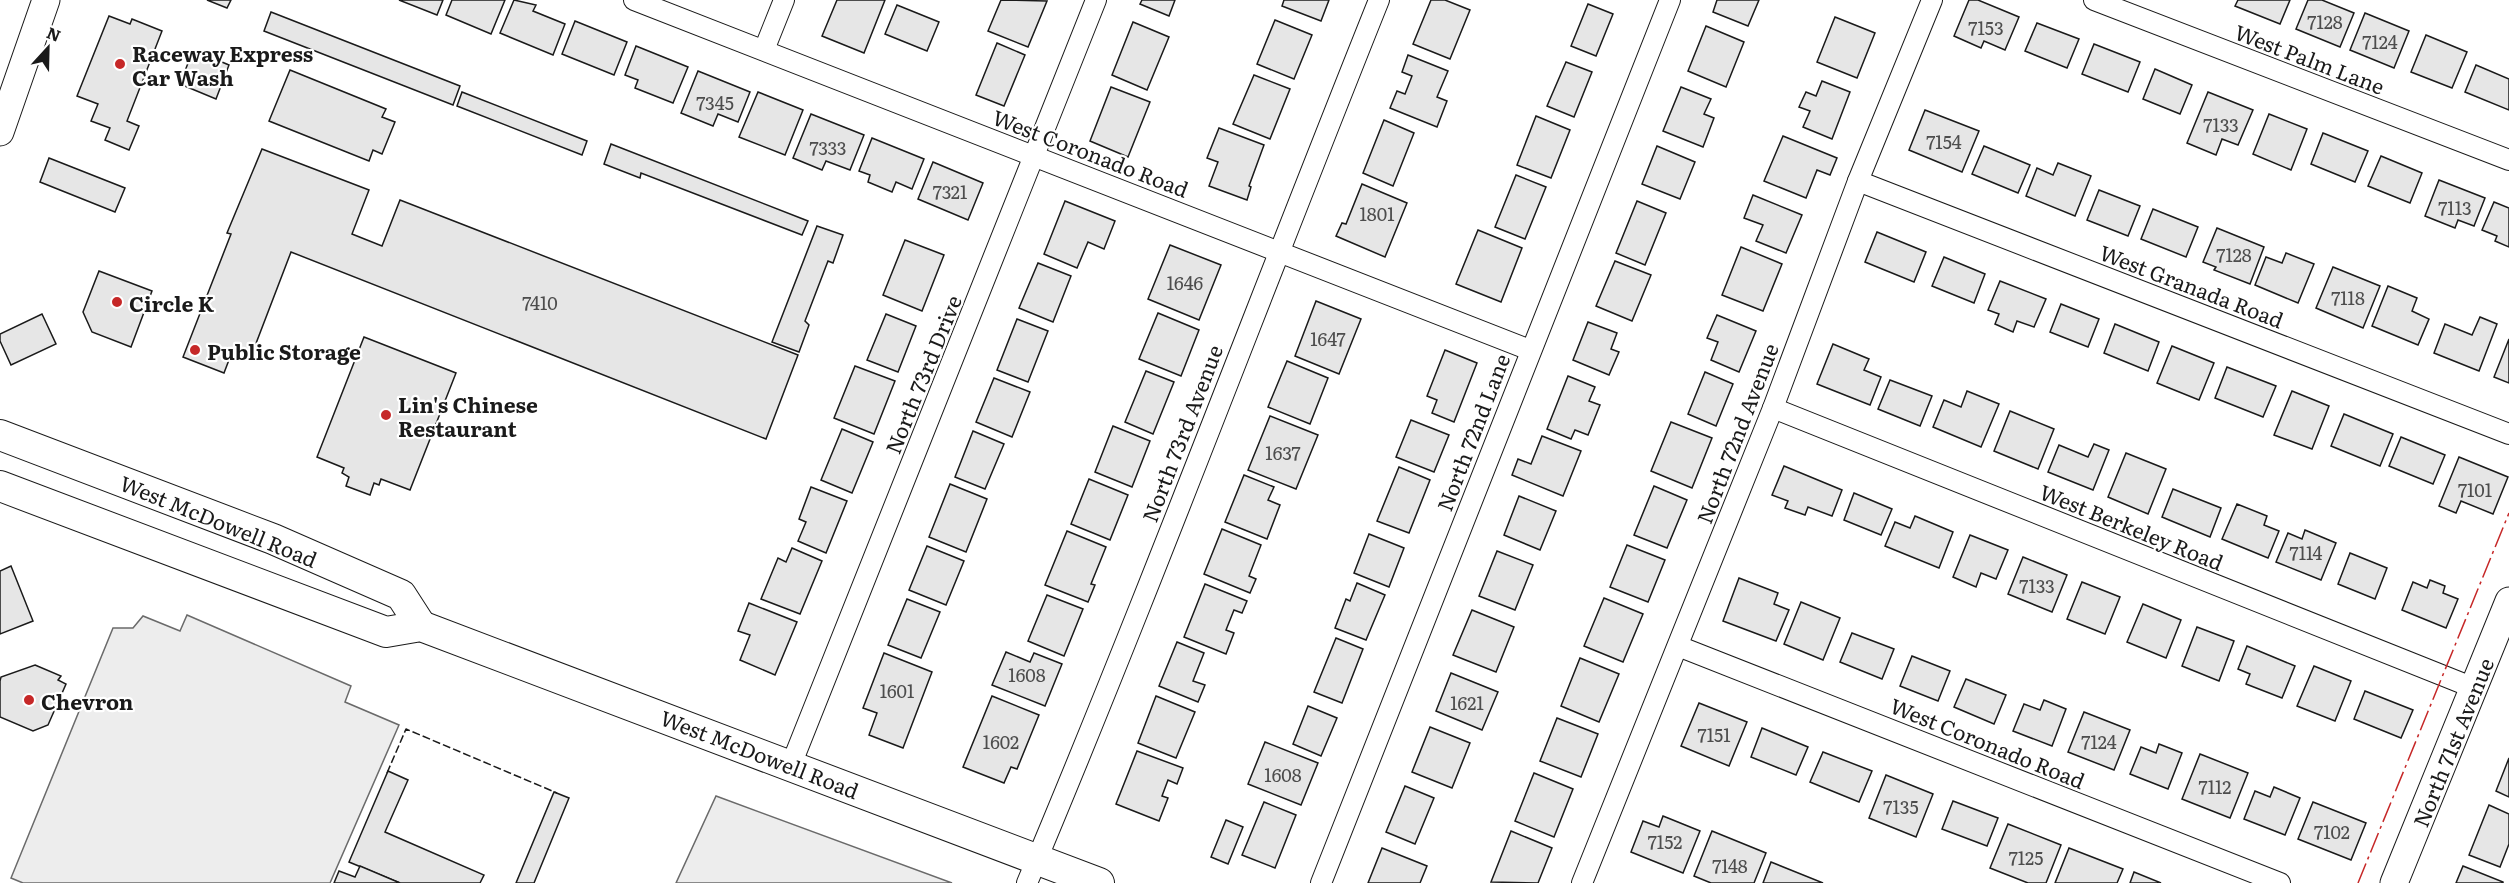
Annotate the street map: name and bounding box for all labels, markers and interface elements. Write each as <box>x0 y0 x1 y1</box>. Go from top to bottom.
house number: 7128 <box>2307 8 2343 35</box>
house number: 7153 <box>1968 14 2004 41</box>
street label: West Palm Lane <box>2231 15 2389 101</box>
north arrow <box>18 18 78 78</box>
text: N <box>43 20 65 47</box>
house number: 7124 <box>2362 28 2398 55</box>
place label: Raceway Express Car Wash <box>132 37 313 92</box>
marker: Raceway Express Car Wash <box>113 57 127 71</box>
house number: 7345 <box>696 89 734 116</box>
street label: West Coronado Road <box>989 100 1193 204</box>
house number: 7133 <box>2203 111 2239 138</box>
house number: 7154 <box>1926 128 1962 155</box>
house number: 7333 <box>809 134 847 161</box>
house number: 7321 <box>933 178 967 205</box>
house number: 7113 <box>2438 194 2472 221</box>
house number: 1801 <box>1360 200 1394 227</box>
street label: West Granada Road <box>2096 236 2289 334</box>
house number: 7128 <box>2216 241 2252 268</box>
house number: 1646 <box>1167 269 1204 296</box>
house number: 7118 <box>2331 284 2365 311</box>
place label: Circle K <box>129 287 215 318</box>
house number: 7410 <box>522 289 558 316</box>
street label: North 73rd Drive <box>876 290 968 458</box>
marker: Circle K <box>110 295 124 309</box>
house number: 1647 <box>1310 325 1346 352</box>
place label: Public Storage <box>207 335 361 366</box>
street label: North 72nd Avenue <box>1687 338 1785 528</box>
street label: North 73rd Avenue <box>1133 340 1229 526</box>
marker: Public Storage <box>188 343 202 357</box>
street label: North 72nd Lane <box>1428 349 1516 515</box>
place label: Lin's Chinese Restaurant <box>398 388 538 443</box>
marker: Lin's Chinese Restaurant <box>379 408 393 422</box>
house number: 1637 <box>1265 439 1301 466</box>
street label: West McDowell Road <box>116 466 322 574</box>
street label: West Berkeley Road <box>2036 475 2229 577</box>
house number: 7101 <box>2458 476 2492 503</box>
house number: 7114 <box>2290 539 2323 566</box>
house number: 7133 <box>2019 572 2055 599</box>
street label: North 71st Avenue <box>2404 653 2500 831</box>
house number: 1608 <box>1008 661 1046 688</box>
house number: 1601 <box>880 677 914 704</box>
place label: Chevron <box>41 685 134 716</box>
house number: 1621 <box>1450 689 1484 716</box>
street label: West Coronado Road <box>1886 689 2090 795</box>
marker: Chevron <box>22 693 36 707</box>
street label: West McDowell Road <box>656 701 864 805</box>
house number: 7151 <box>1698 721 1730 748</box>
house number: 1602 <box>983 728 1019 755</box>
house number: 7124 <box>2081 728 2117 755</box>
house number: 1608 <box>1264 761 1302 788</box>
house number: 7112 <box>2199 773 2231 800</box>
house number: 7135 <box>1883 793 1919 820</box>
house number: 7102 <box>2314 818 2350 845</box>
house number: 7152 <box>1648 828 1682 855</box>
house number: 7125 <box>2009 844 2043 871</box>
house number: 7148 <box>1712 852 1748 879</box>

